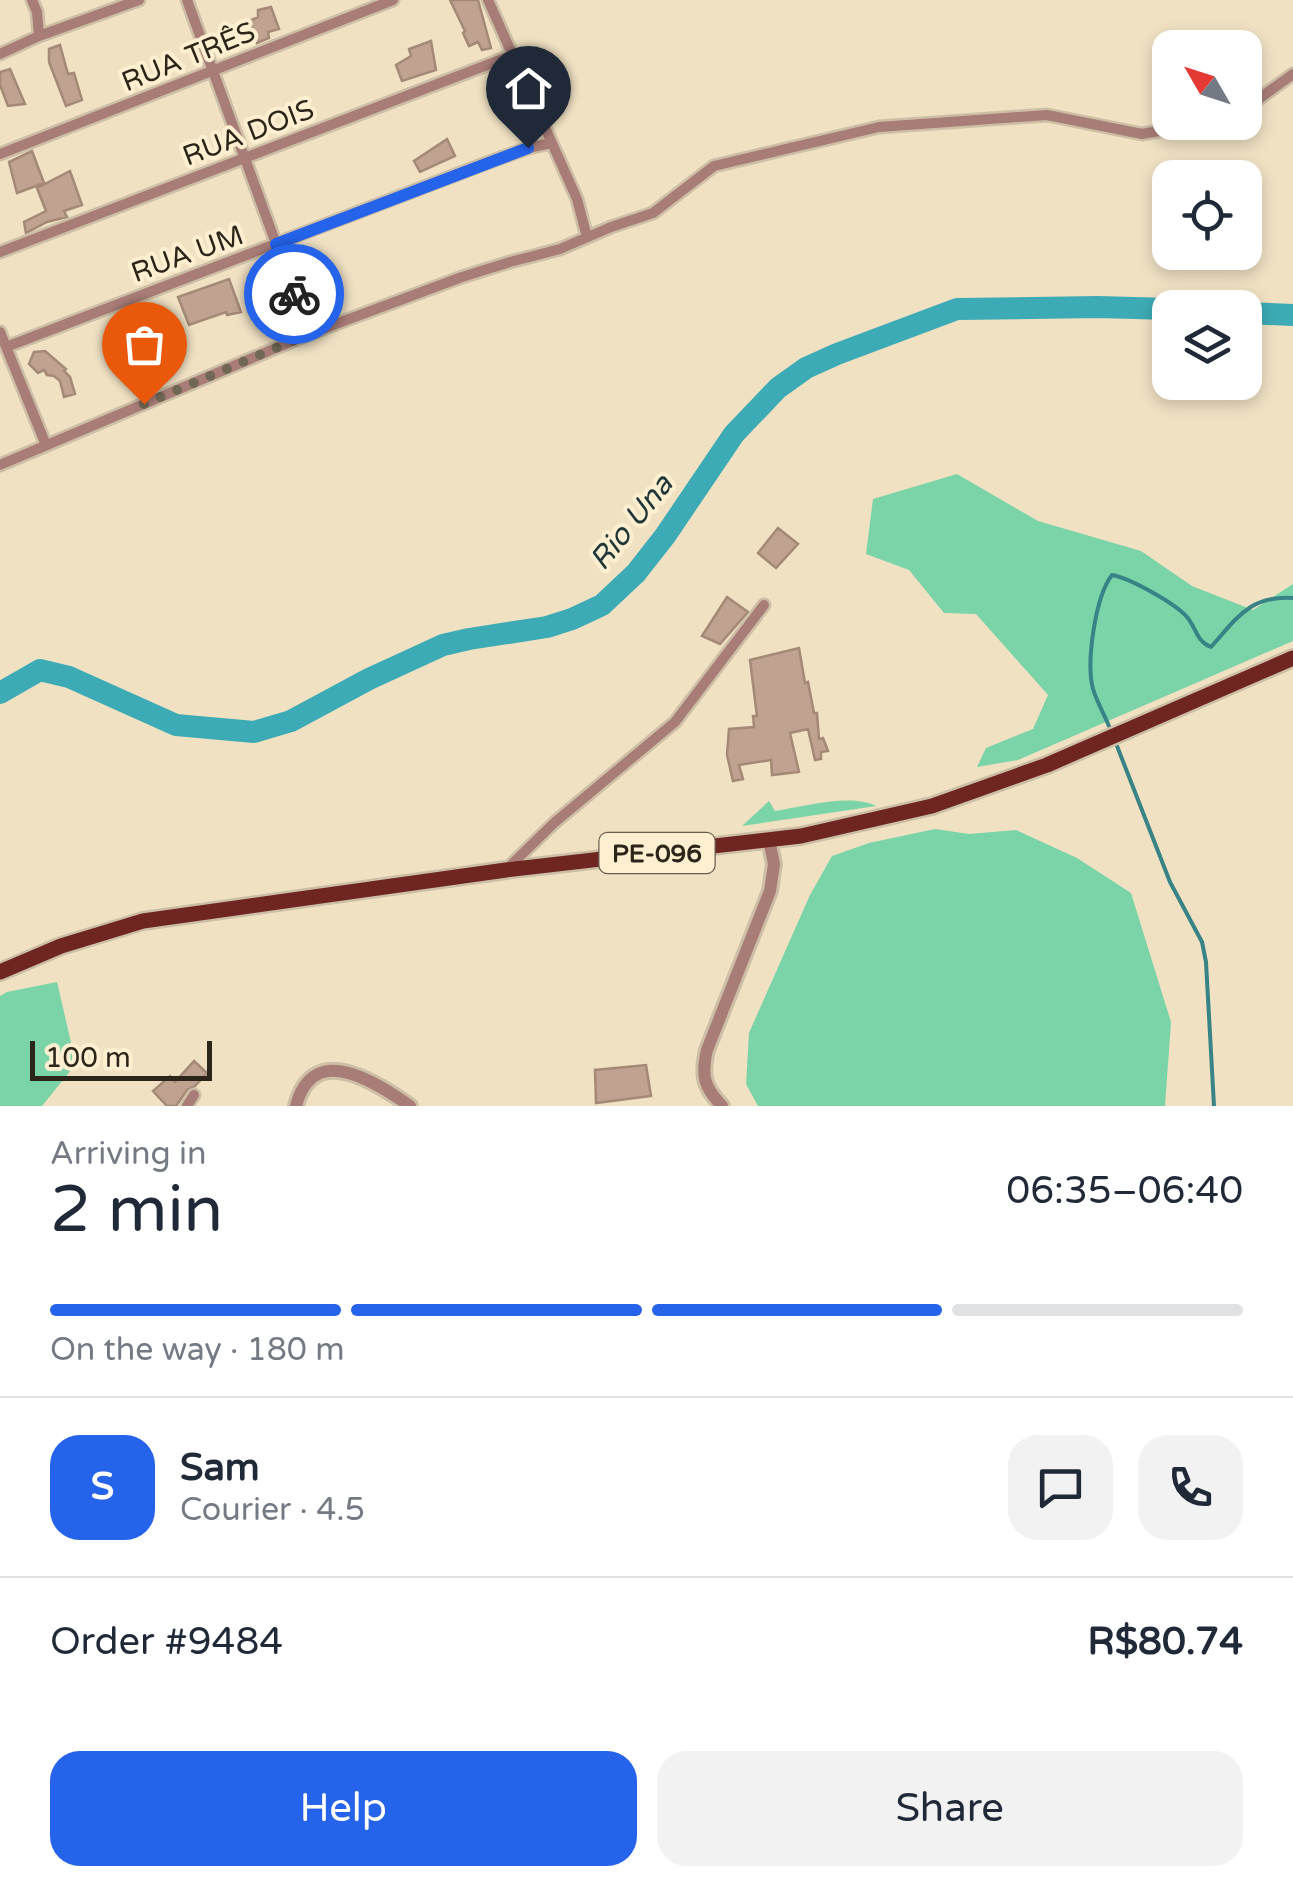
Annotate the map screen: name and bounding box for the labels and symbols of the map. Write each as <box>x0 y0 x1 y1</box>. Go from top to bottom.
street label: RUA TRÊS <box>117 15 260 99</box>
north arrow <box>1152 30 1262 140</box>
pin <box>486 46 571 149</box>
street label: RUA DOIS <box>178 92 319 173</box>
street label: RUA UM <box>127 218 248 290</box>
courier <box>244 244 344 344</box>
pin <box>102 302 187 405</box>
water label: Rio Una <box>582 466 682 578</box>
road number: PE-096 <box>600 833 714 873</box>
scale bar <box>30 1036 212 1080</box>

